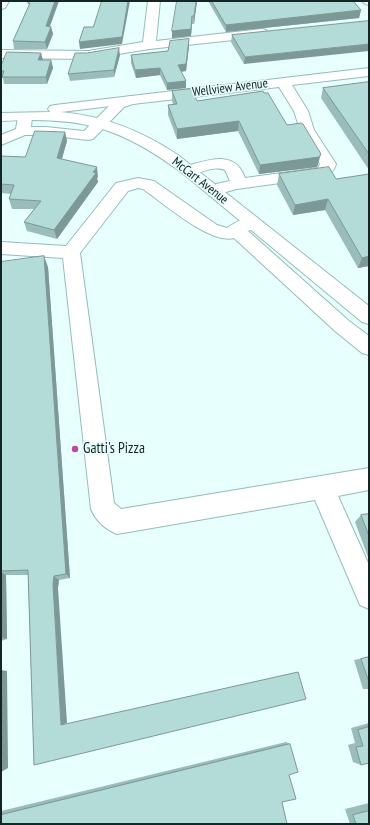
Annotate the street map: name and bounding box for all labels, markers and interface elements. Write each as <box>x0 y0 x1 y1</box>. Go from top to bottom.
street label: Wellview Avenue <box>191 76 269 100</box>
street label: McCart Avenue <box>169 154 231 208</box>
place label: Gatti's Pizza <box>83 440 145 458</box>
marker: Gatti's Pizza <box>70 444 80 454</box>

